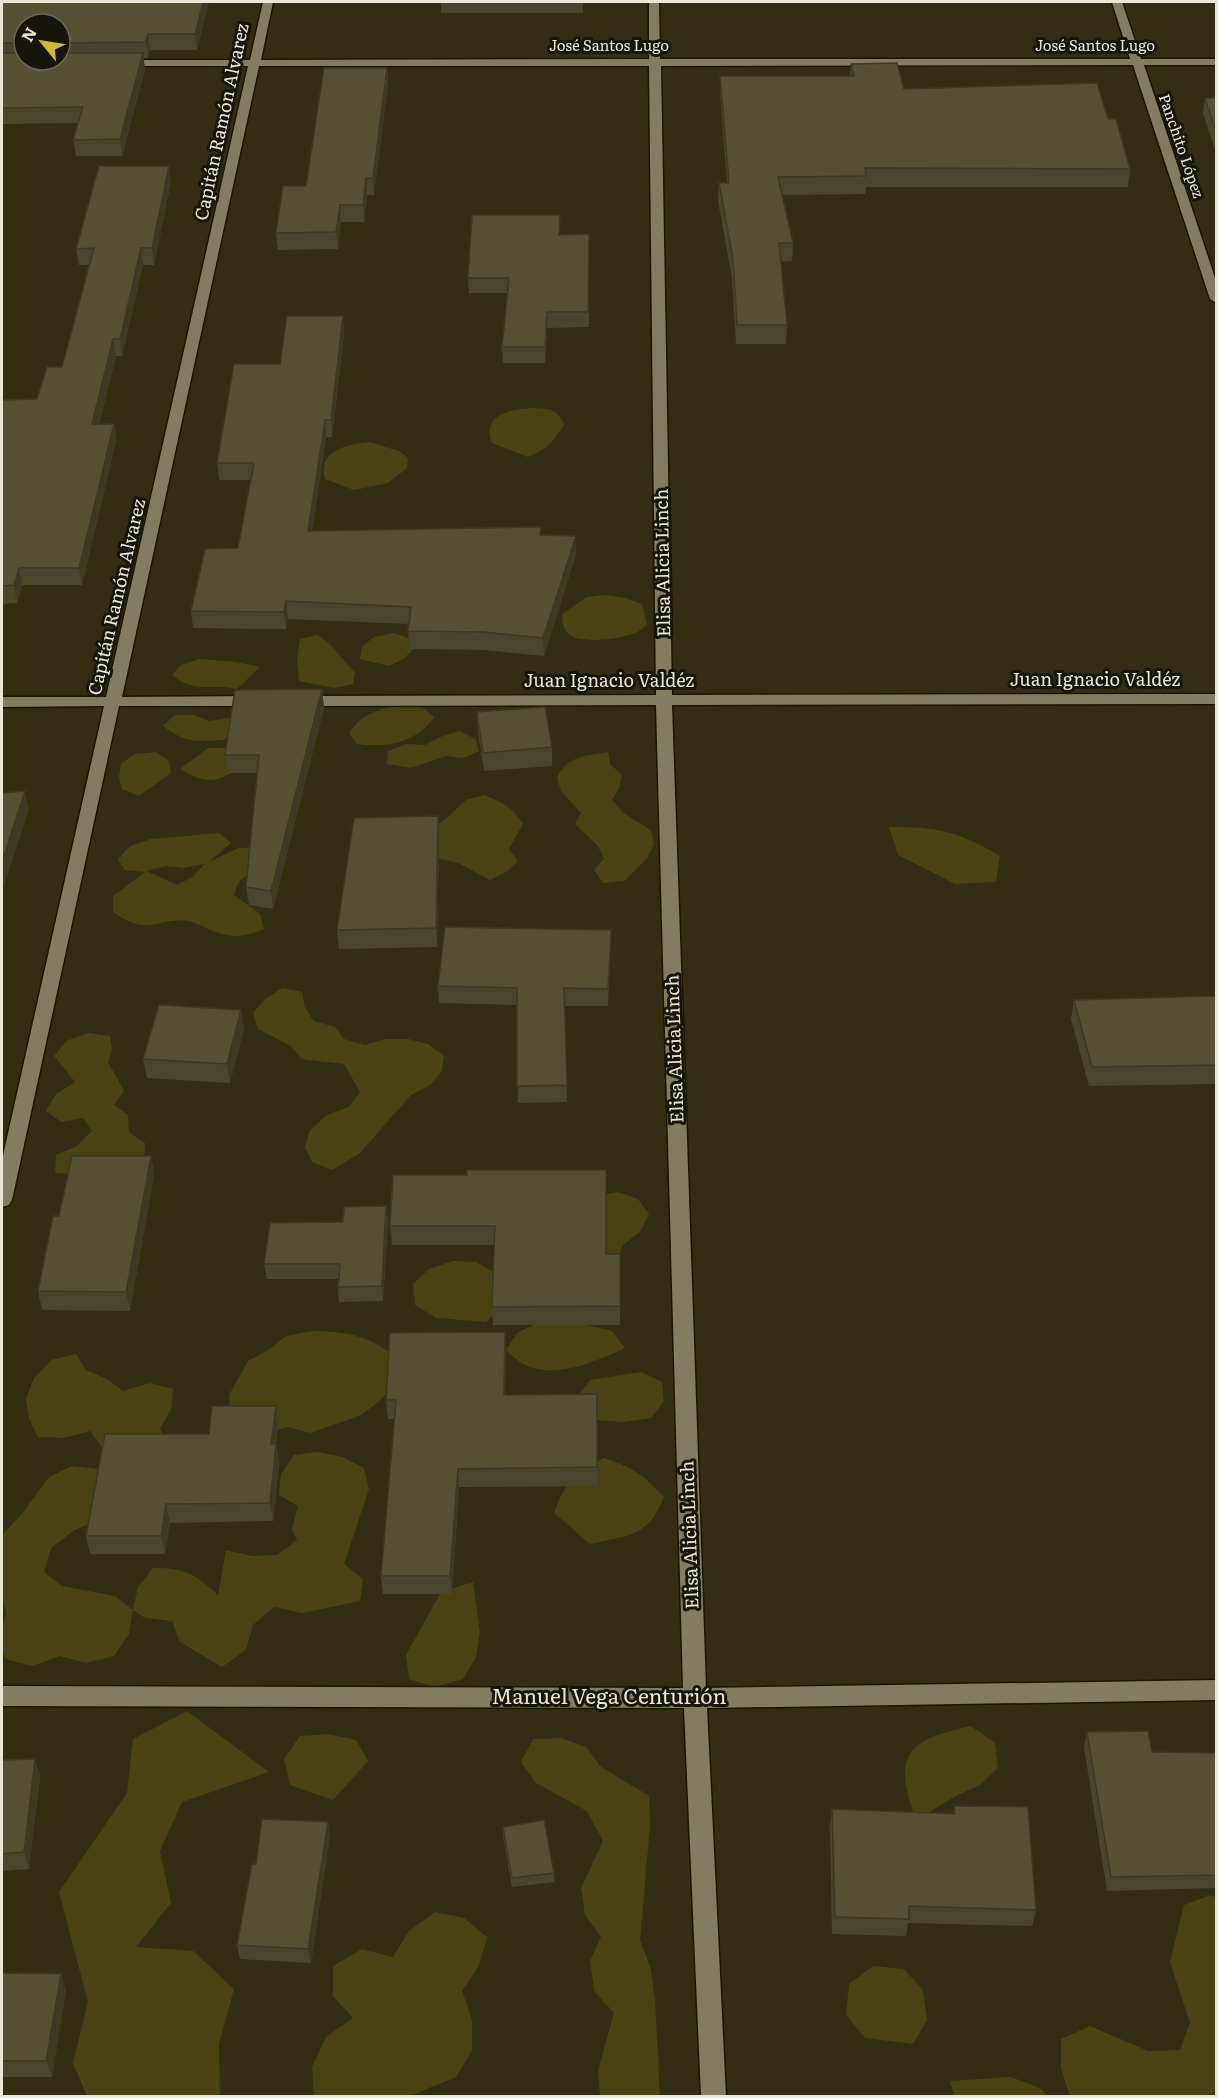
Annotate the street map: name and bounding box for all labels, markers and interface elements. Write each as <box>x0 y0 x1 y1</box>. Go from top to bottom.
north arrow <box>12 12 72 72</box>
street label: Capitán Ramón Alvarez <box>186 20 255 223</box>
text: N <box>14 22 42 46</box>
street label: José Santos Lugo <box>549 33 669 56</box>
street label: José Santos Lugo <box>1035 33 1155 56</box>
street label: Panchito López <box>1154 90 1211 201</box>
street label: Elisa Alicia Linch <box>647 489 676 637</box>
street label: Capitán Ramón Alvarez <box>80 495 151 698</box>
street label: Juan Ignacio Valdéz <box>1010 665 1180 692</box>
street label: Juan Ignacio Valdéz <box>524 666 694 693</box>
street label: Elisa Alicia Linch <box>657 974 690 1124</box>
street label: Elisa Alicia Linch <box>672 1460 705 1610</box>
street label: Manuel Vega Centurión <box>492 1679 726 1710</box>

